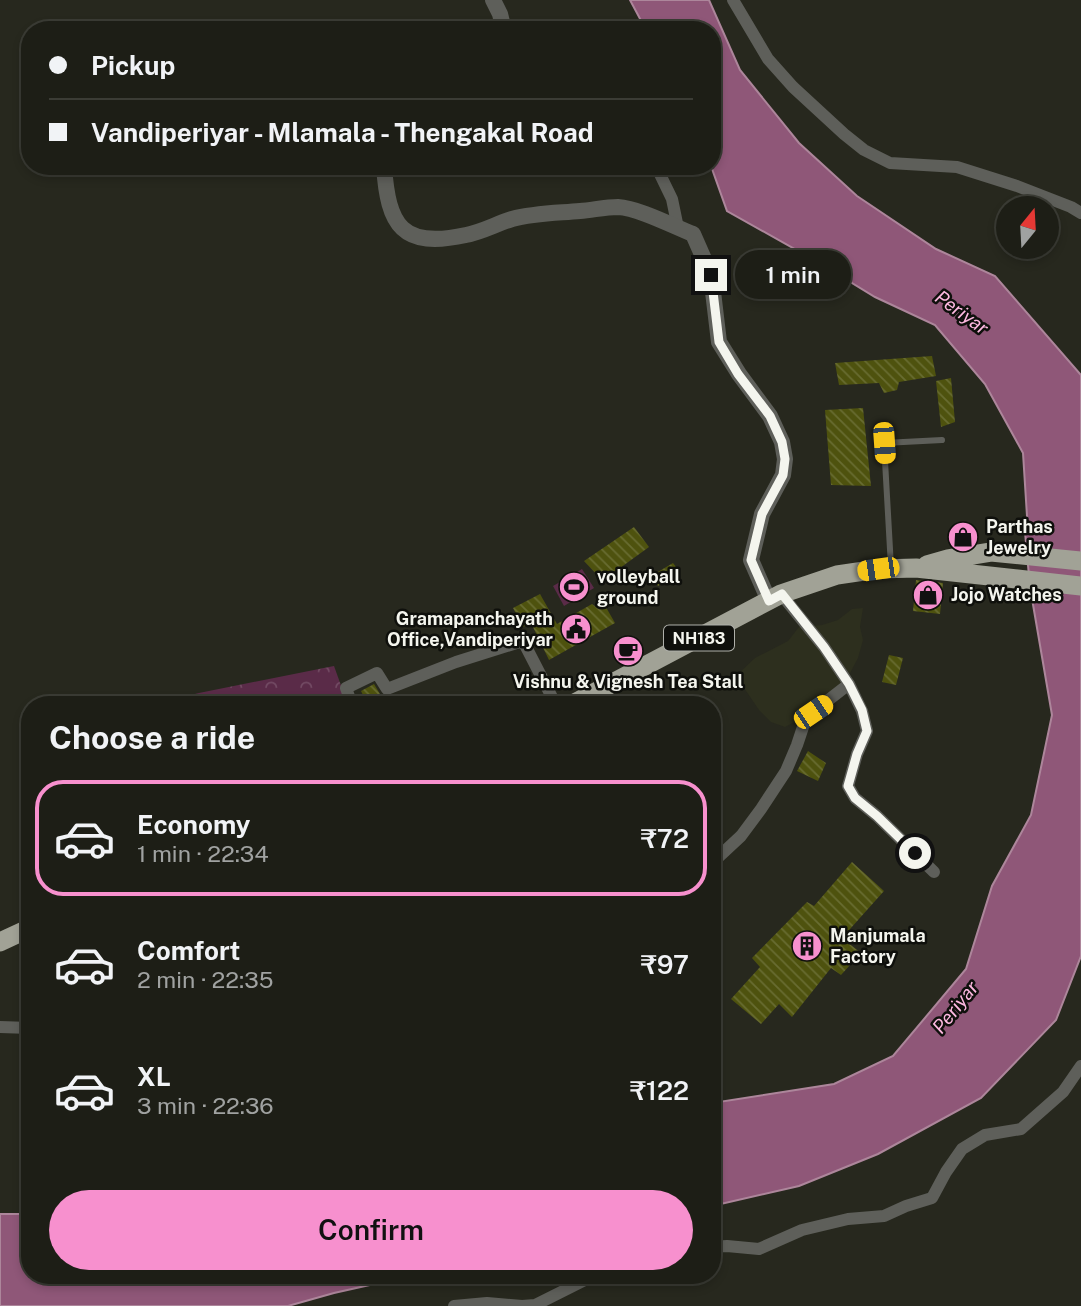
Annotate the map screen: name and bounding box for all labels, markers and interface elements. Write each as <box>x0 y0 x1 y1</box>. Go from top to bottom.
text: Pickup <box>91 50 175 81</box>
text: Vandiperiyar - Mlamala - Thengakal Road <box>91 117 594 148</box>
north arrow <box>996 196 1059 259</box>
map controls <box>996 196 1059 259</box>
callout: 1 min <box>736 250 851 300</box>
route end <box>695 259 727 291</box>
text: 1 min <box>766 261 820 288</box>
water label: Periyar <box>931 285 994 339</box>
car <box>873 421 896 465</box>
place label: Parthas Jewelry <box>986 516 1053 558</box>
shop icon: Parthas Jewelry <box>946 520 980 554</box>
car <box>856 556 901 582</box>
place label: volleyball ground <box>597 566 680 608</box>
sports icon: volleyball ground <box>557 570 591 604</box>
shop icon: Jojo Watches <box>911 578 945 612</box>
place label: Jojo Watches <box>951 584 1062 605</box>
place label: Gramapanchayath Office,Vandiperiyar <box>387 608 554 650</box>
public building icon: Gramapanchayath Office,Vandiperiyar <box>559 612 593 646</box>
road number: NH183 <box>664 625 734 650</box>
cafe icon: Vishnu & Vignesh Tea Stall <box>611 634 645 668</box>
place label: Vishnu & Vignesh Tea Stall <box>513 671 743 692</box>
car <box>790 692 837 732</box>
text: Choose a ride <box>49 719 255 756</box>
icon: car <box>53 807 116 870</box>
text: Economy <box>137 809 250 840</box>
text: ₹72 <box>641 823 689 854</box>
route start <box>899 837 931 869</box>
text: 1 min · 22:34 <box>137 840 269 867</box>
place label: Manjumala Factory <box>830 925 926 967</box>
building icon: Manjumala Factory <box>790 929 824 963</box>
icon: car <box>53 933 116 996</box>
text: Comfort <box>137 935 240 966</box>
text: ₹97 <box>641 949 689 980</box>
text: 2 min · 22:35 <box>137 966 273 993</box>
water label: Periyar <box>927 976 983 1037</box>
icon: car <box>53 1059 116 1122</box>
text: XL <box>137 1061 171 1092</box>
text: ₹122 <box>630 1075 689 1106</box>
text: 3 min · 22:36 <box>137 1092 274 1119</box>
button: Confirm <box>49 1190 693 1270</box>

